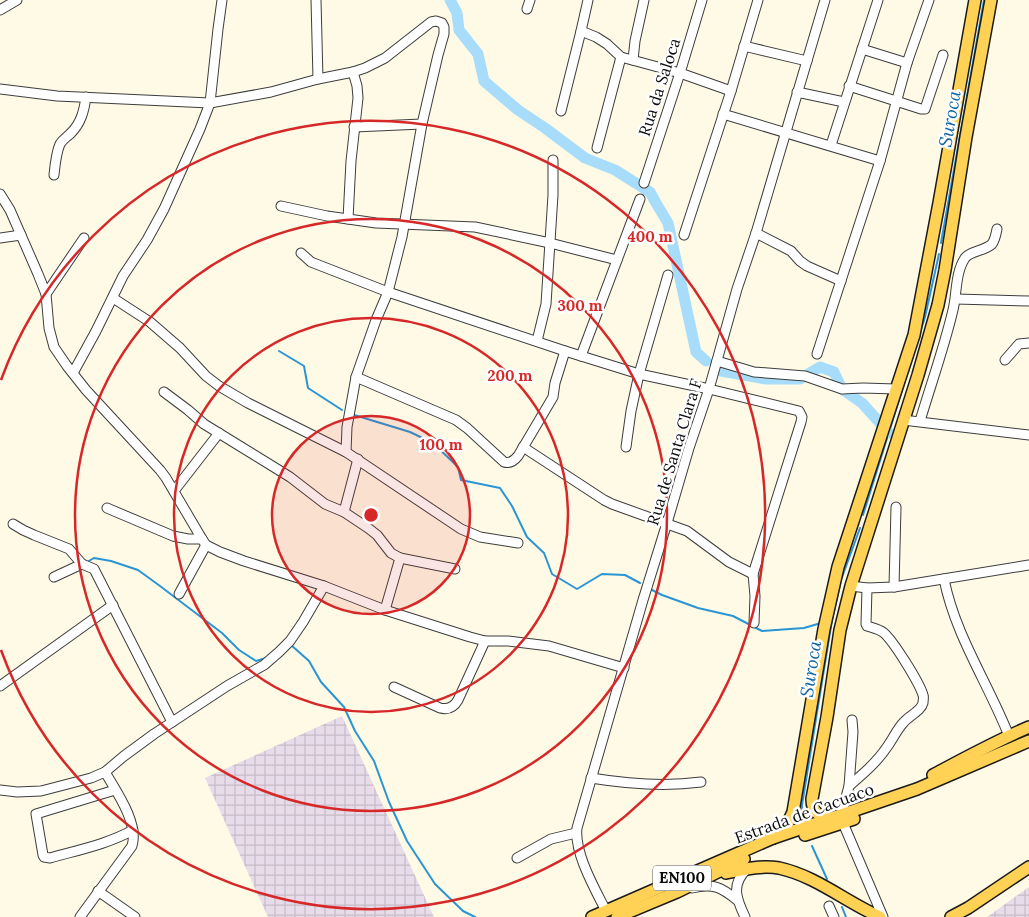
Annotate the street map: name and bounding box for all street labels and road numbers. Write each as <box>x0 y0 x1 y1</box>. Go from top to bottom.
street label: Rua da Saloca <box>634 35 684 139</box>
street label: Rua de Santa Clara F <box>642 376 706 528</box>
street label: Estrada de Cacuaco <box>732 779 876 847</box>
road number: EN100 <box>653 866 711 890</box>

